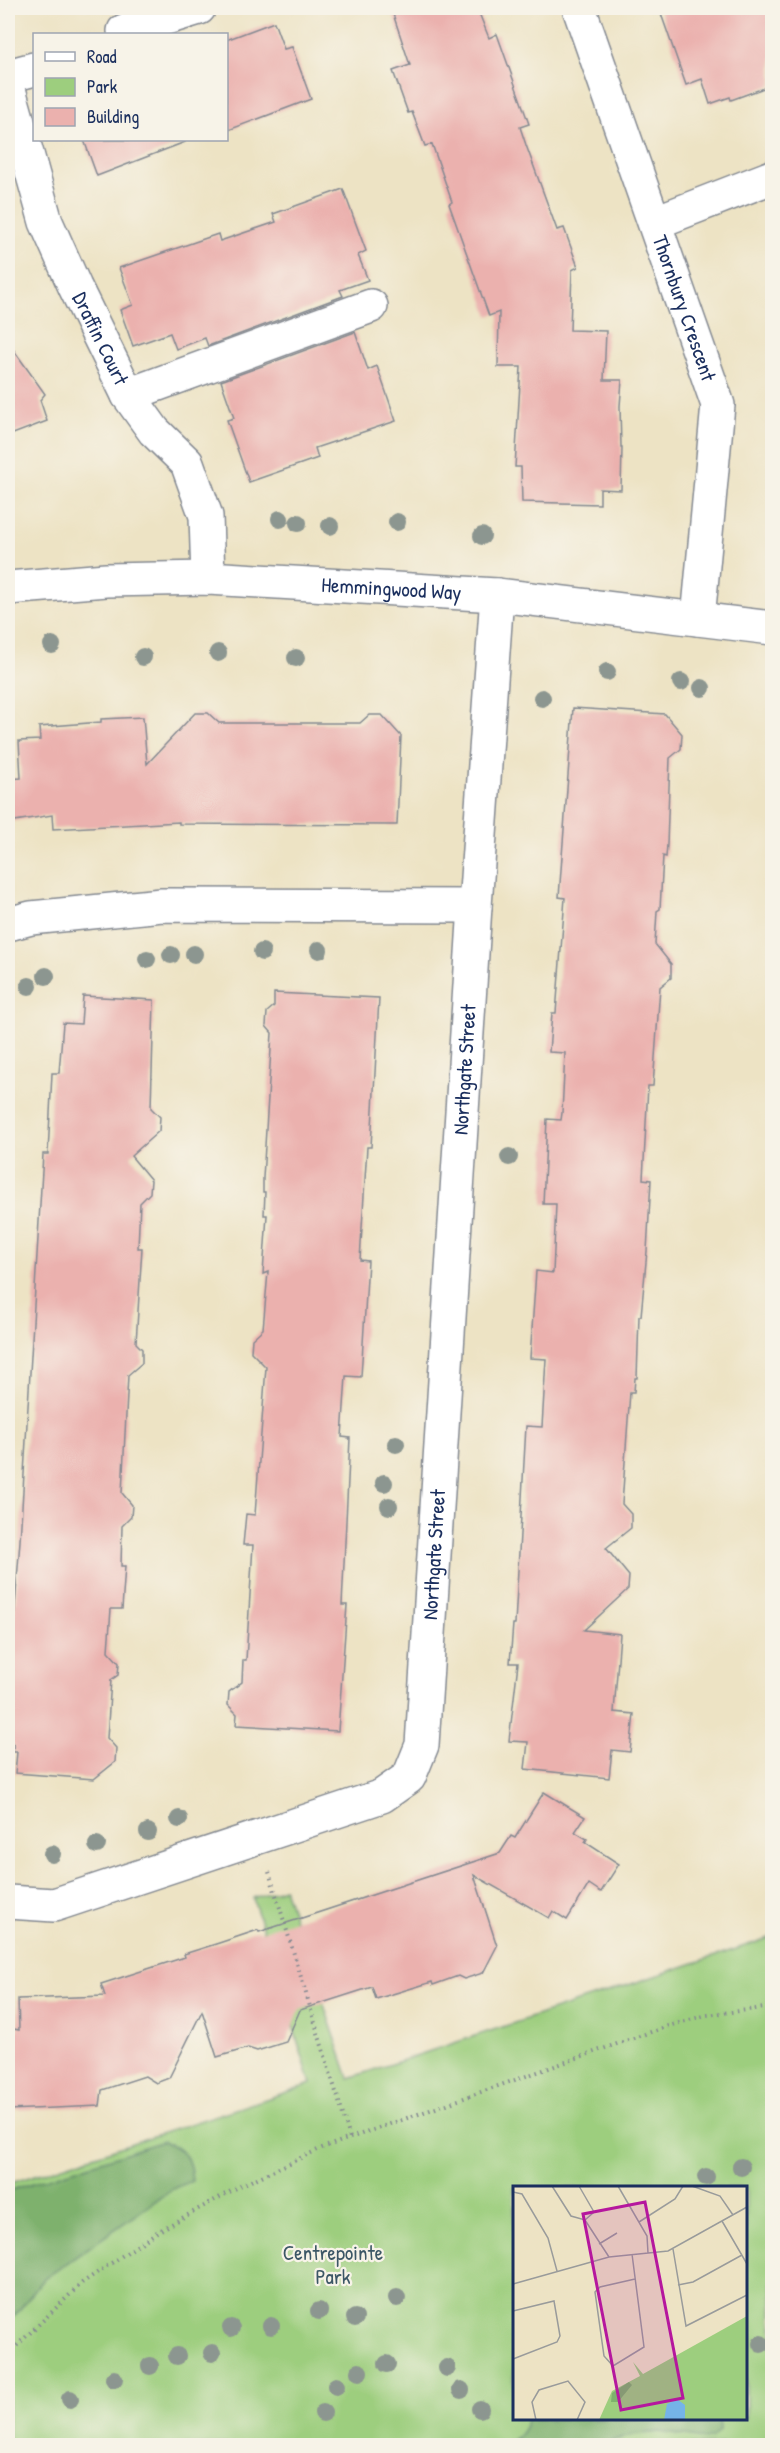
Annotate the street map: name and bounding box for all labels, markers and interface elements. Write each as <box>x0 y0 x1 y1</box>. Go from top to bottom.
legend <box>33 33 228 141</box>
text: Road <box>87 44 117 69</box>
text: Park <box>87 74 118 99</box>
text: Building <box>87 104 139 129</box>
street label: Thornbury Crescent <box>646 231 724 386</box>
street label: Draffin Court <box>66 287 136 391</box>
street label: Hemmingwood Way <box>321 570 462 607</box>
street label: Northgate Street <box>446 1003 483 1136</box>
street label: Northgate Street <box>415 1488 452 1621</box>
inset map <box>513 2186 747 2420</box>
park label: Centrepointe Park <box>283 2238 383 2291</box>

